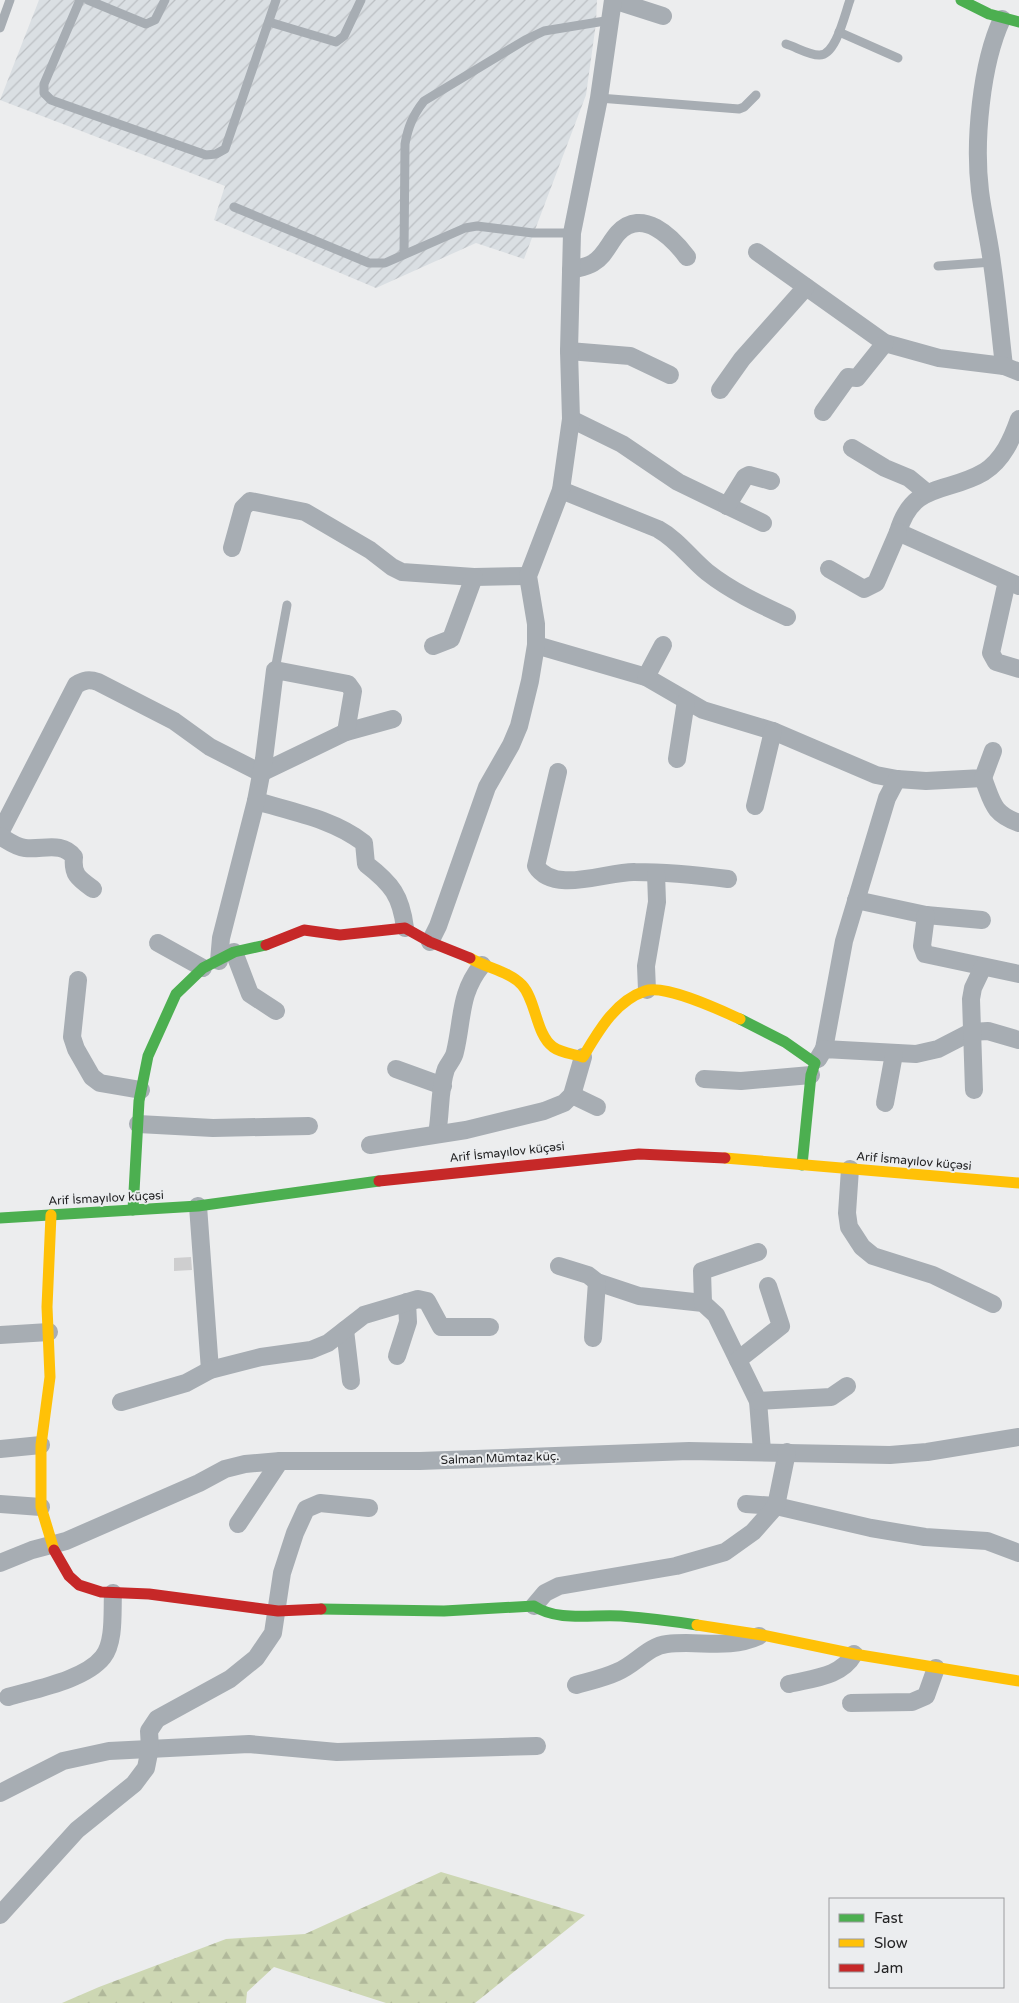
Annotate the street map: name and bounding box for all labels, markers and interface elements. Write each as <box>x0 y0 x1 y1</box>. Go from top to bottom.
street label: Arif İsmayılov küçəsi <box>449 1139 565 1165</box>
street label: Arif İsmayılov küçəsi <box>856 1149 972 1173</box>
street label: Arif İsmayılov küçəsi <box>48 1188 164 1208</box>
street label: Salman Mümtaz küç. <box>440 1449 560 1467</box>
legend <box>829 1898 1004 1988</box>
text: Fast <box>874 1909 904 1927</box>
text: Slow <box>874 1934 908 1952</box>
text: Jam <box>874 1959 903 1977</box>

